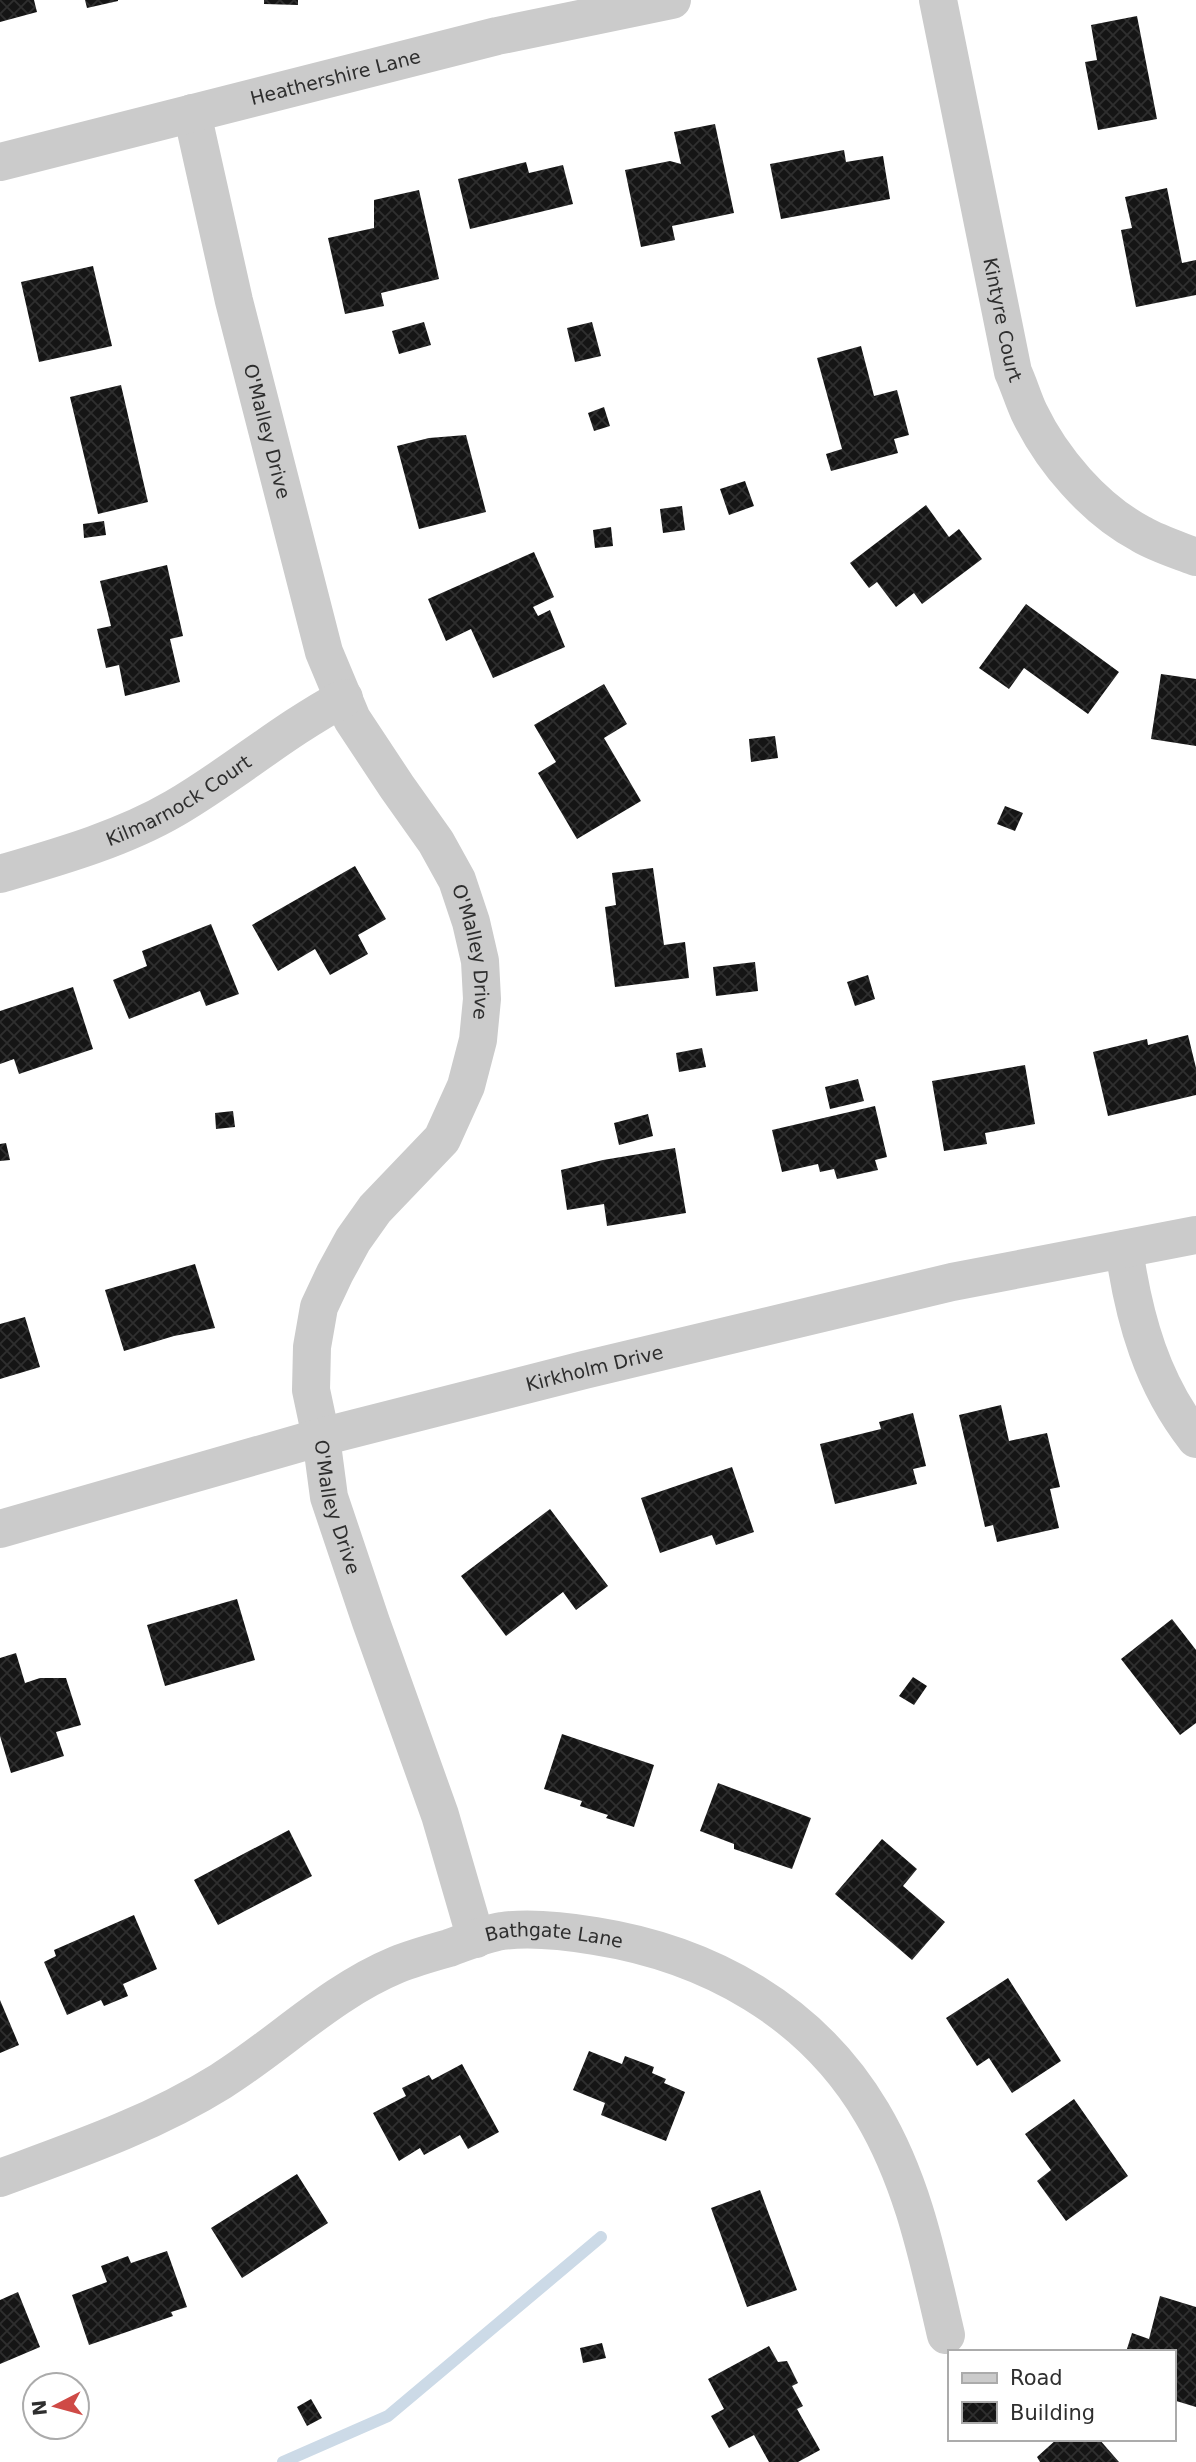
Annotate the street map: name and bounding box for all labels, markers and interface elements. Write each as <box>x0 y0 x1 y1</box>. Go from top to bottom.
street label: Heathershire Lane <box>248 45 423 109</box>
street label: Kintyre Court <box>979 256 1027 385</box>
street label: O'Malley Drive <box>240 361 295 501</box>
street label: Kilmarnock Court <box>103 750 255 850</box>
street label: O'Malley Drive <box>448 881 493 1021</box>
street label: Kirkholm Drive <box>523 1340 665 1395</box>
street label: O'Malley Drive <box>310 1438 365 1577</box>
street label: Bathgate Lane <box>482 1918 625 1952</box>
legend <box>948 2350 1175 2441</box>
text: Road <box>1010 2366 1063 2390</box>
north arrow <box>21 2371 91 2441</box>
text: N <box>27 2399 51 2417</box>
text: Building <box>1010 2401 1095 2425</box>

